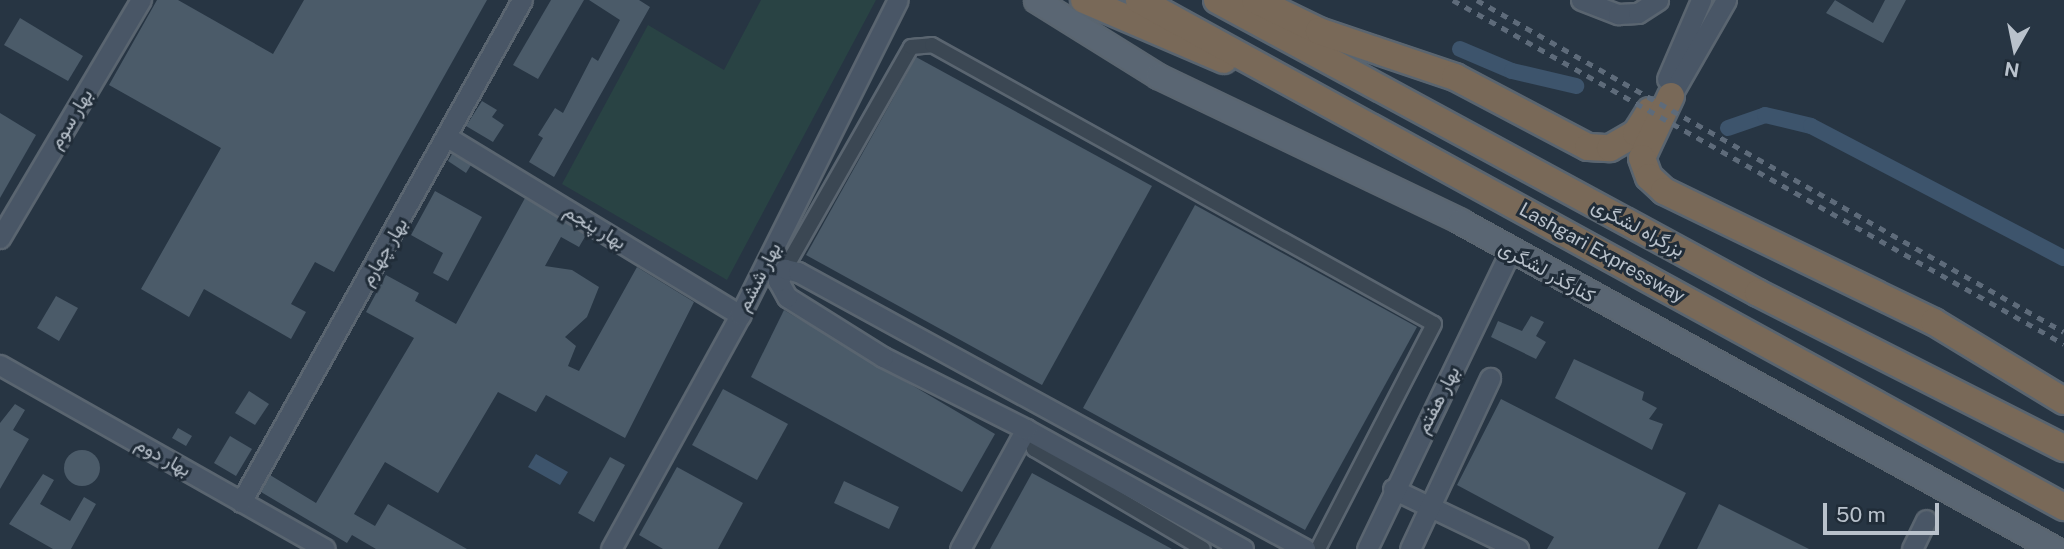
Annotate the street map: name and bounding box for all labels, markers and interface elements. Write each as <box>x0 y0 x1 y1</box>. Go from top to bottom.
north arrow <box>1980 14 2050 84</box>
text: N <box>2003 58 2021 82</box>
street label: بهار سوم <box>44 85 98 153</box>
street label: بزرگراه لشگری <box>1588 194 1688 262</box>
street label: Lashgari Expressway <box>1515 198 1689 308</box>
street label: بهار پنجم <box>560 200 630 254</box>
street label: بهار چهارم <box>355 214 413 290</box>
street label: کنارگذر لشگری <box>1495 236 1599 308</box>
street label: بهار ششم <box>732 239 786 315</box>
street label: بهار هفتم <box>1411 362 1465 438</box>
street label: بهار دوم <box>131 432 195 482</box>
scale bar <box>1826 490 1941 534</box>
text: 50 m <box>1836 502 1886 527</box>

